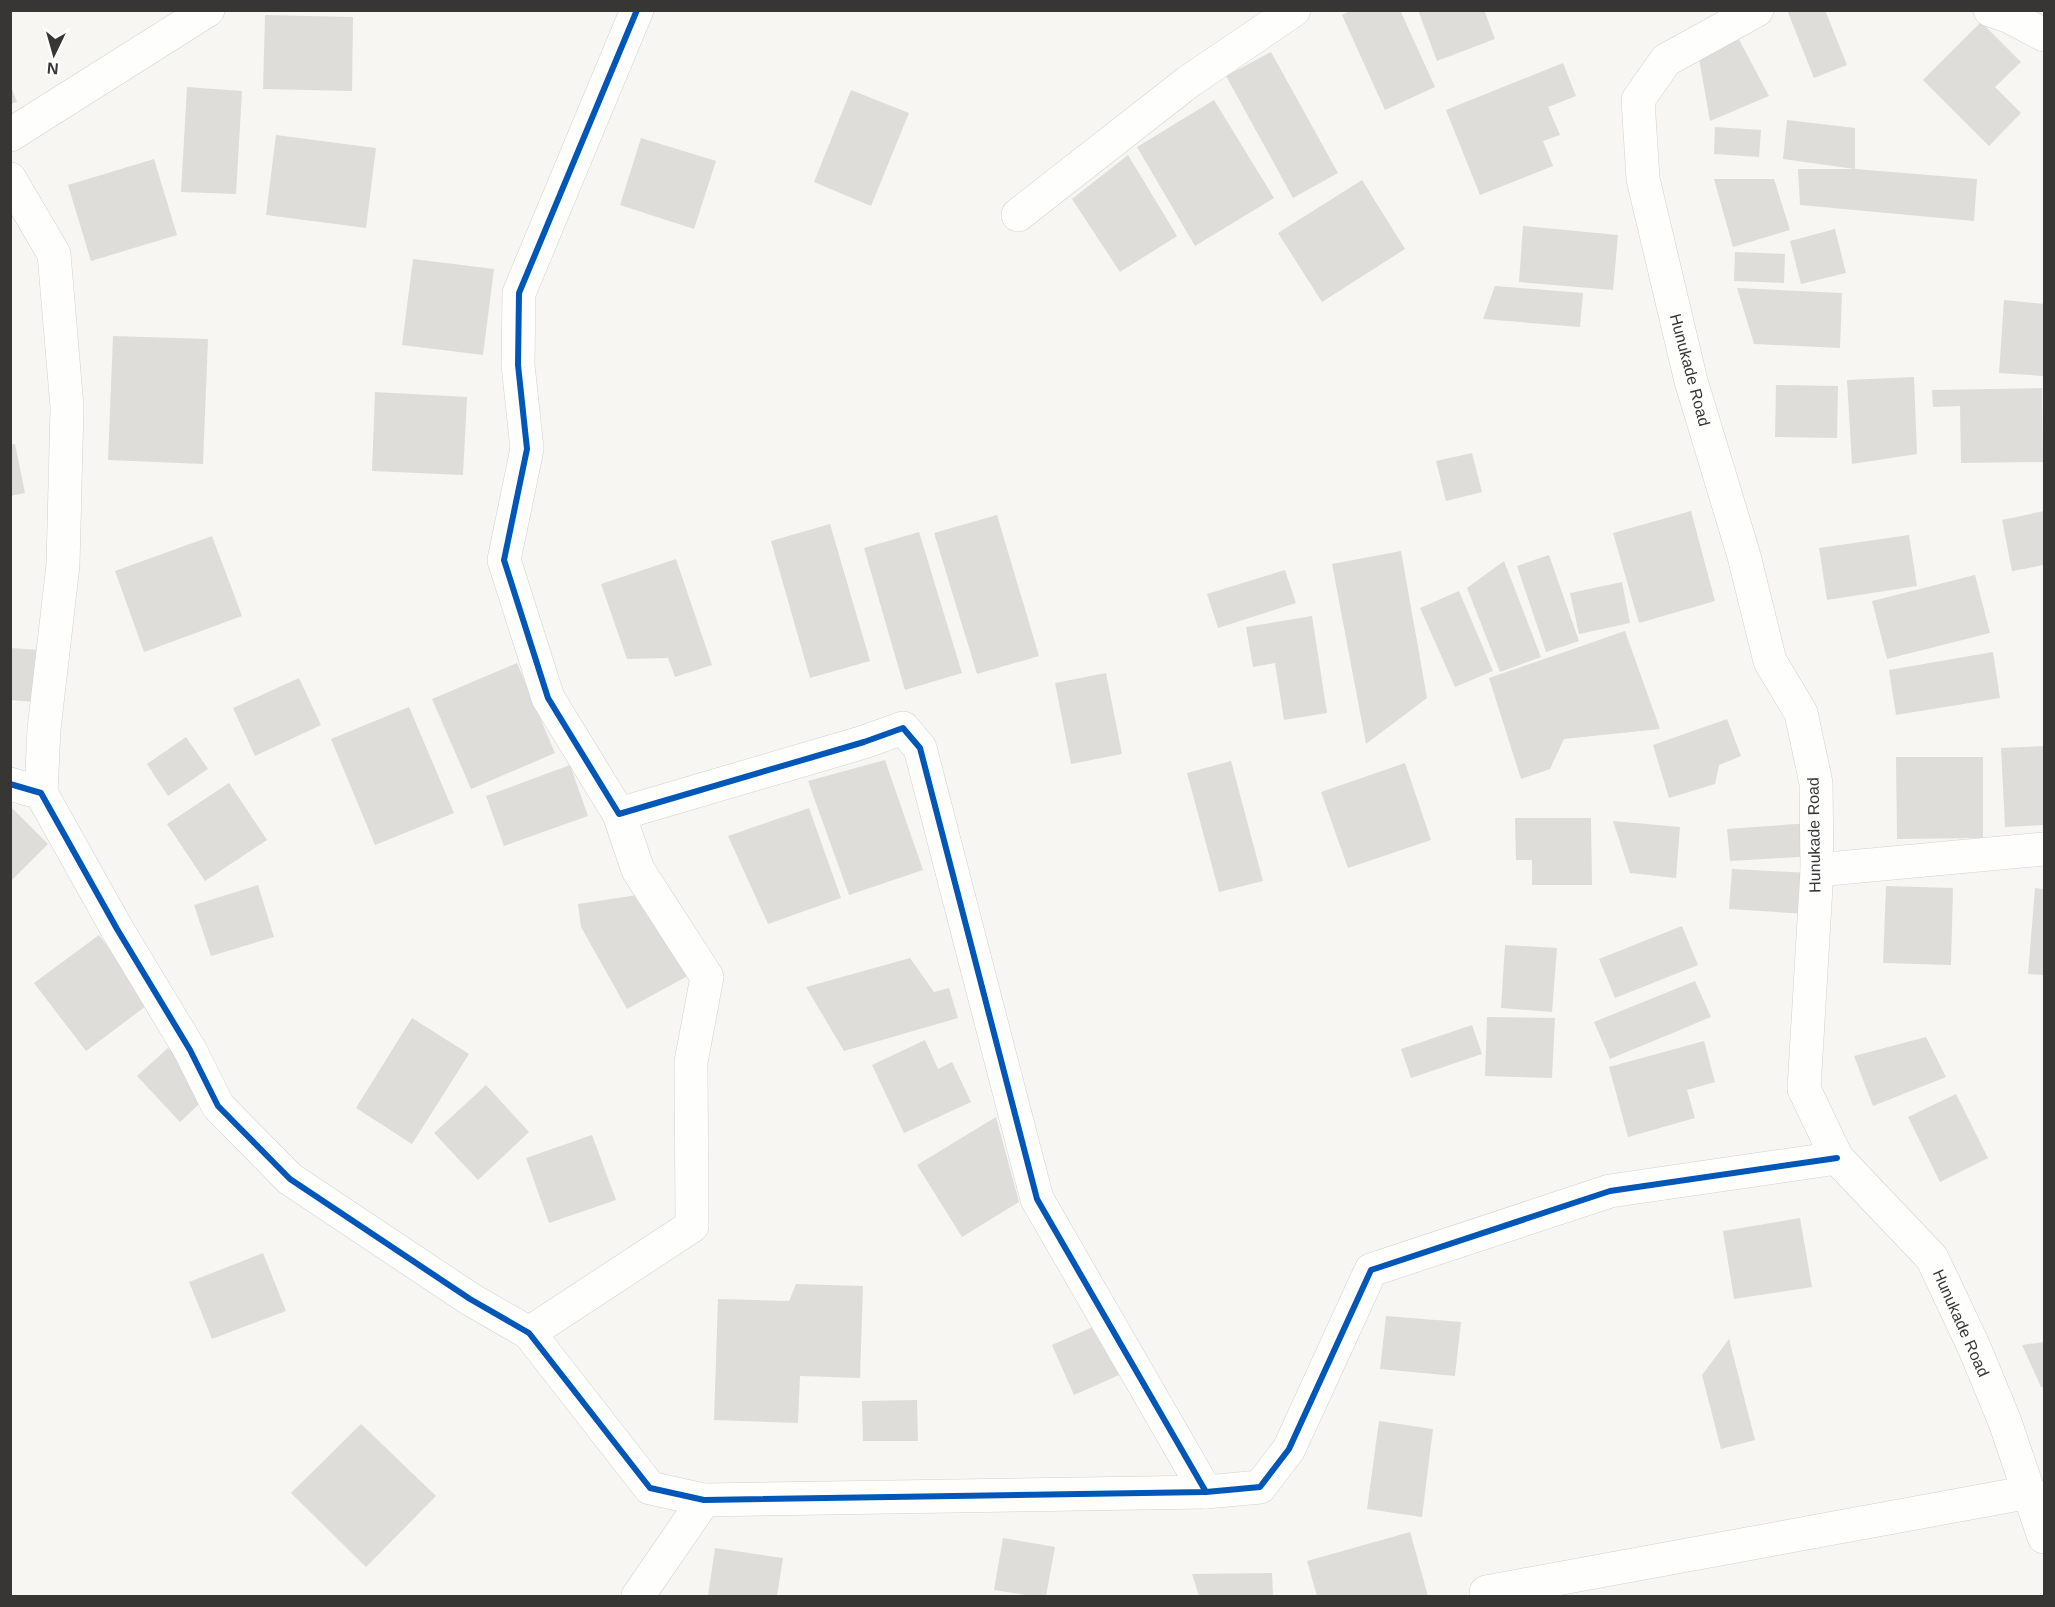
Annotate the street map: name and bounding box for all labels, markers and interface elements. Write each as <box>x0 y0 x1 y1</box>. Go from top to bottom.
north arrow <box>24 24 84 84</box>
text: N <box>46 59 59 77</box>
street label: Hunukade Road <box>1667 312 1713 428</box>
street label: Hunukade Road <box>1804 777 1824 893</box>
street label: Hunukade Road <box>1930 1267 1992 1379</box>

